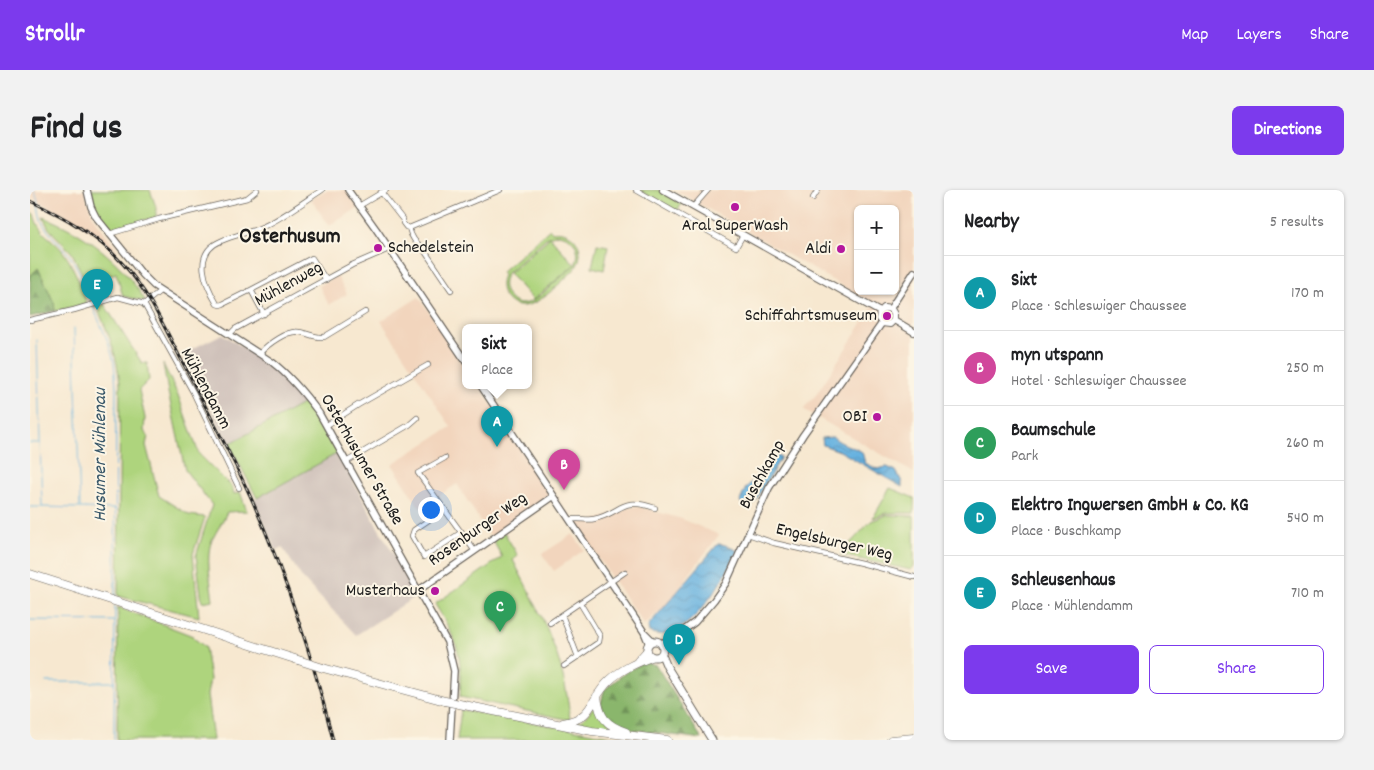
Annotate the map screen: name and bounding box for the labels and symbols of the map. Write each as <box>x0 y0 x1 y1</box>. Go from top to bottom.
marker: Aral SuperWash <box>729 201 741 213</box>
place label: Aral SuperWash <box>682 214 788 239</box>
district label: Osterhusum <box>239 222 341 253</box>
place label: Schedelstein <box>388 236 474 261</box>
place label: Aldi <box>805 237 831 262</box>
marker: Schedelstein <box>372 242 384 254</box>
marker: Aldi <box>835 243 847 255</box>
street label: Mühlenweg <box>250 256 328 314</box>
pin: E <box>81 269 113 310</box>
place label: Schiffahrtsmuseum <box>745 304 877 329</box>
marker: Schiffahrtsmuseum <box>881 310 893 322</box>
street label: Mühlendamm <box>173 344 237 434</box>
water label: Husumer Mühlenau <box>88 386 115 522</box>
street label: Osterhusumer Straße <box>313 390 409 530</box>
place label: OBI <box>843 405 867 430</box>
pin: A <box>481 406 513 447</box>
marker: OBI <box>871 411 883 423</box>
street label: Buschkamp <box>734 436 792 514</box>
pin: B <box>548 449 580 490</box>
street label: Rosenburger Weg <box>423 487 533 573</box>
your location <box>418 497 444 523</box>
street label: Engelsburger Weg <box>773 517 895 569</box>
place label: Musterhaus <box>346 579 425 604</box>
marker: Musterhaus <box>429 585 441 597</box>
pin: C <box>484 591 516 632</box>
pin: D <box>663 624 695 665</box>

